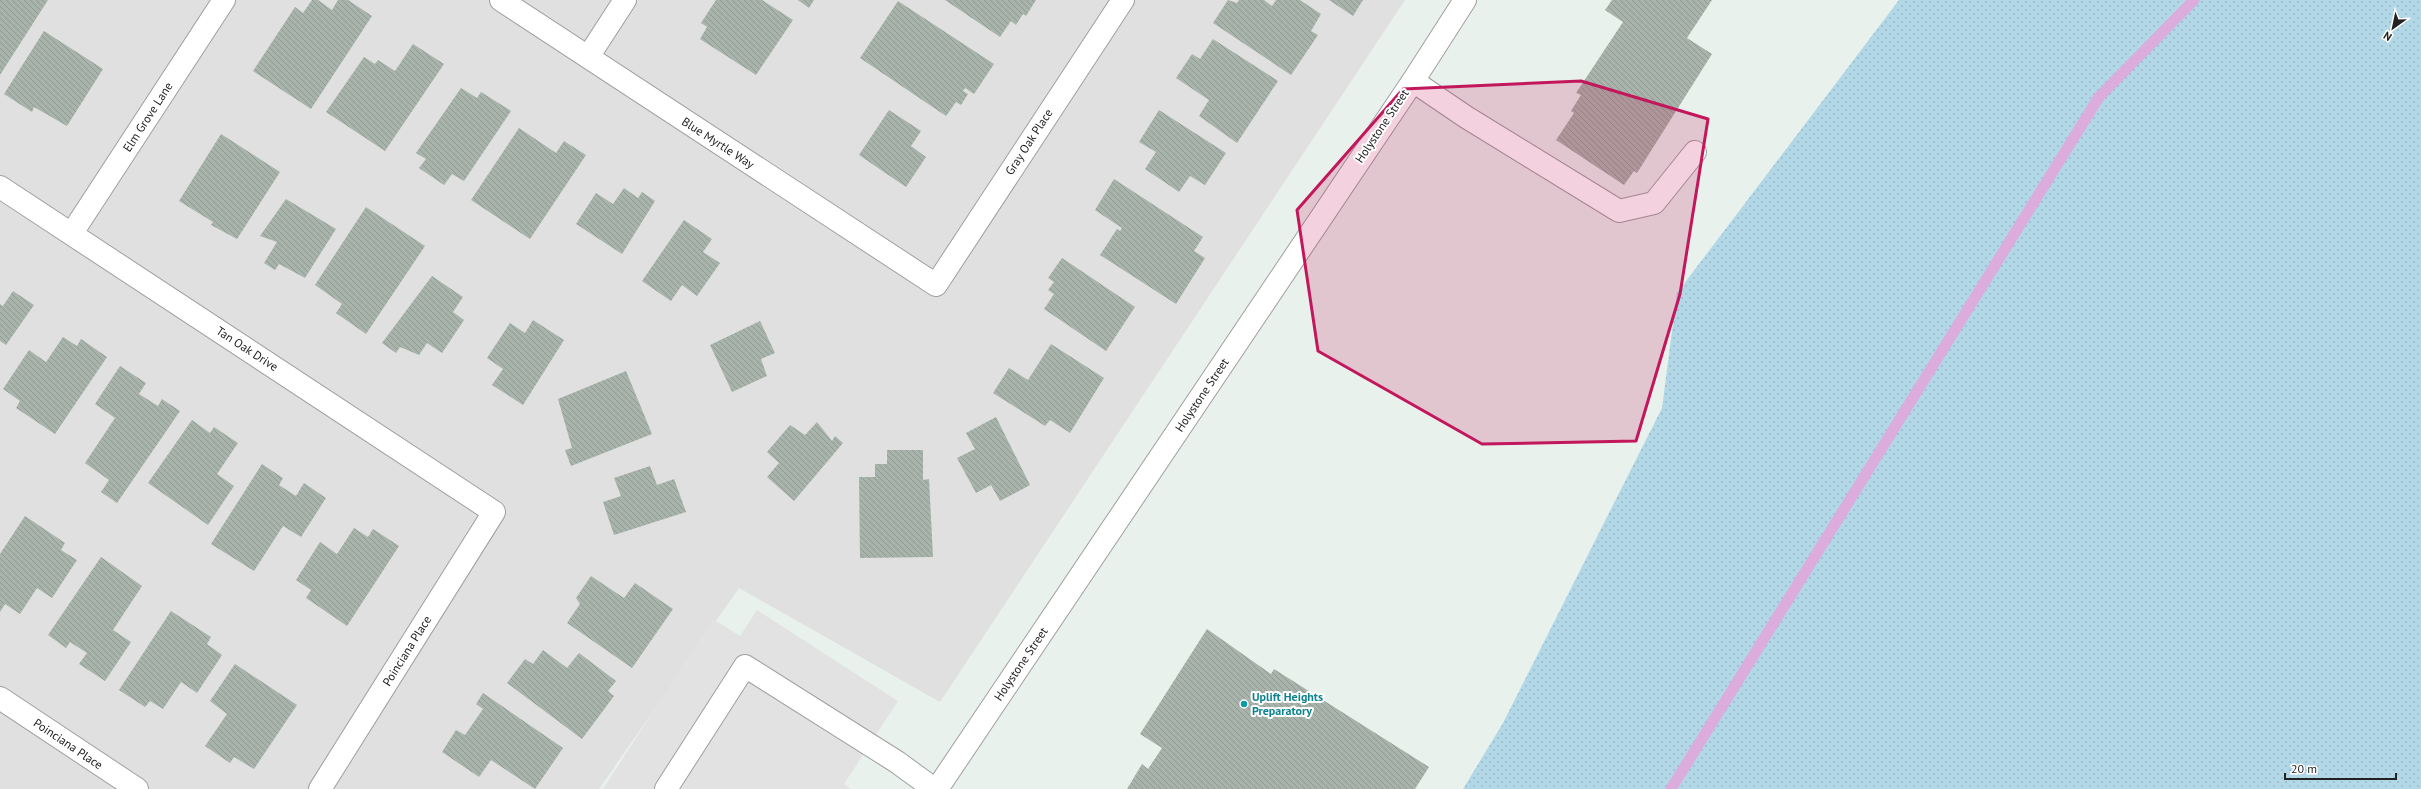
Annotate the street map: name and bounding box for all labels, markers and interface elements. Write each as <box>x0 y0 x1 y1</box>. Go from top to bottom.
north arrow <box>2373 8 2413 48</box>
text: N <box>2381 29 2394 44</box>
street label: Elm Grove Lane <box>119 79 176 154</box>
street label: Holystone Street <box>1351 86 1412 165</box>
street label: Gray Oak Place <box>1002 106 1056 178</box>
street label: Blue Myrtle Way <box>679 114 758 172</box>
street label: Tan Oak Drive <box>214 323 281 374</box>
street label: Holystone Street <box>1171 355 1232 434</box>
street label: Poinciana Place <box>379 613 434 689</box>
street label: Holystone Street <box>990 624 1051 703</box>
place label: Uplift Heights Preparatory <box>1252 689 1323 718</box>
marker: Uplift Heights Preparatory <box>1239 699 1249 709</box>
street label: Poinciana Place <box>31 715 106 772</box>
scale bar <box>2285 755 2396 781</box>
text: 20 m <box>2291 761 2317 776</box>

